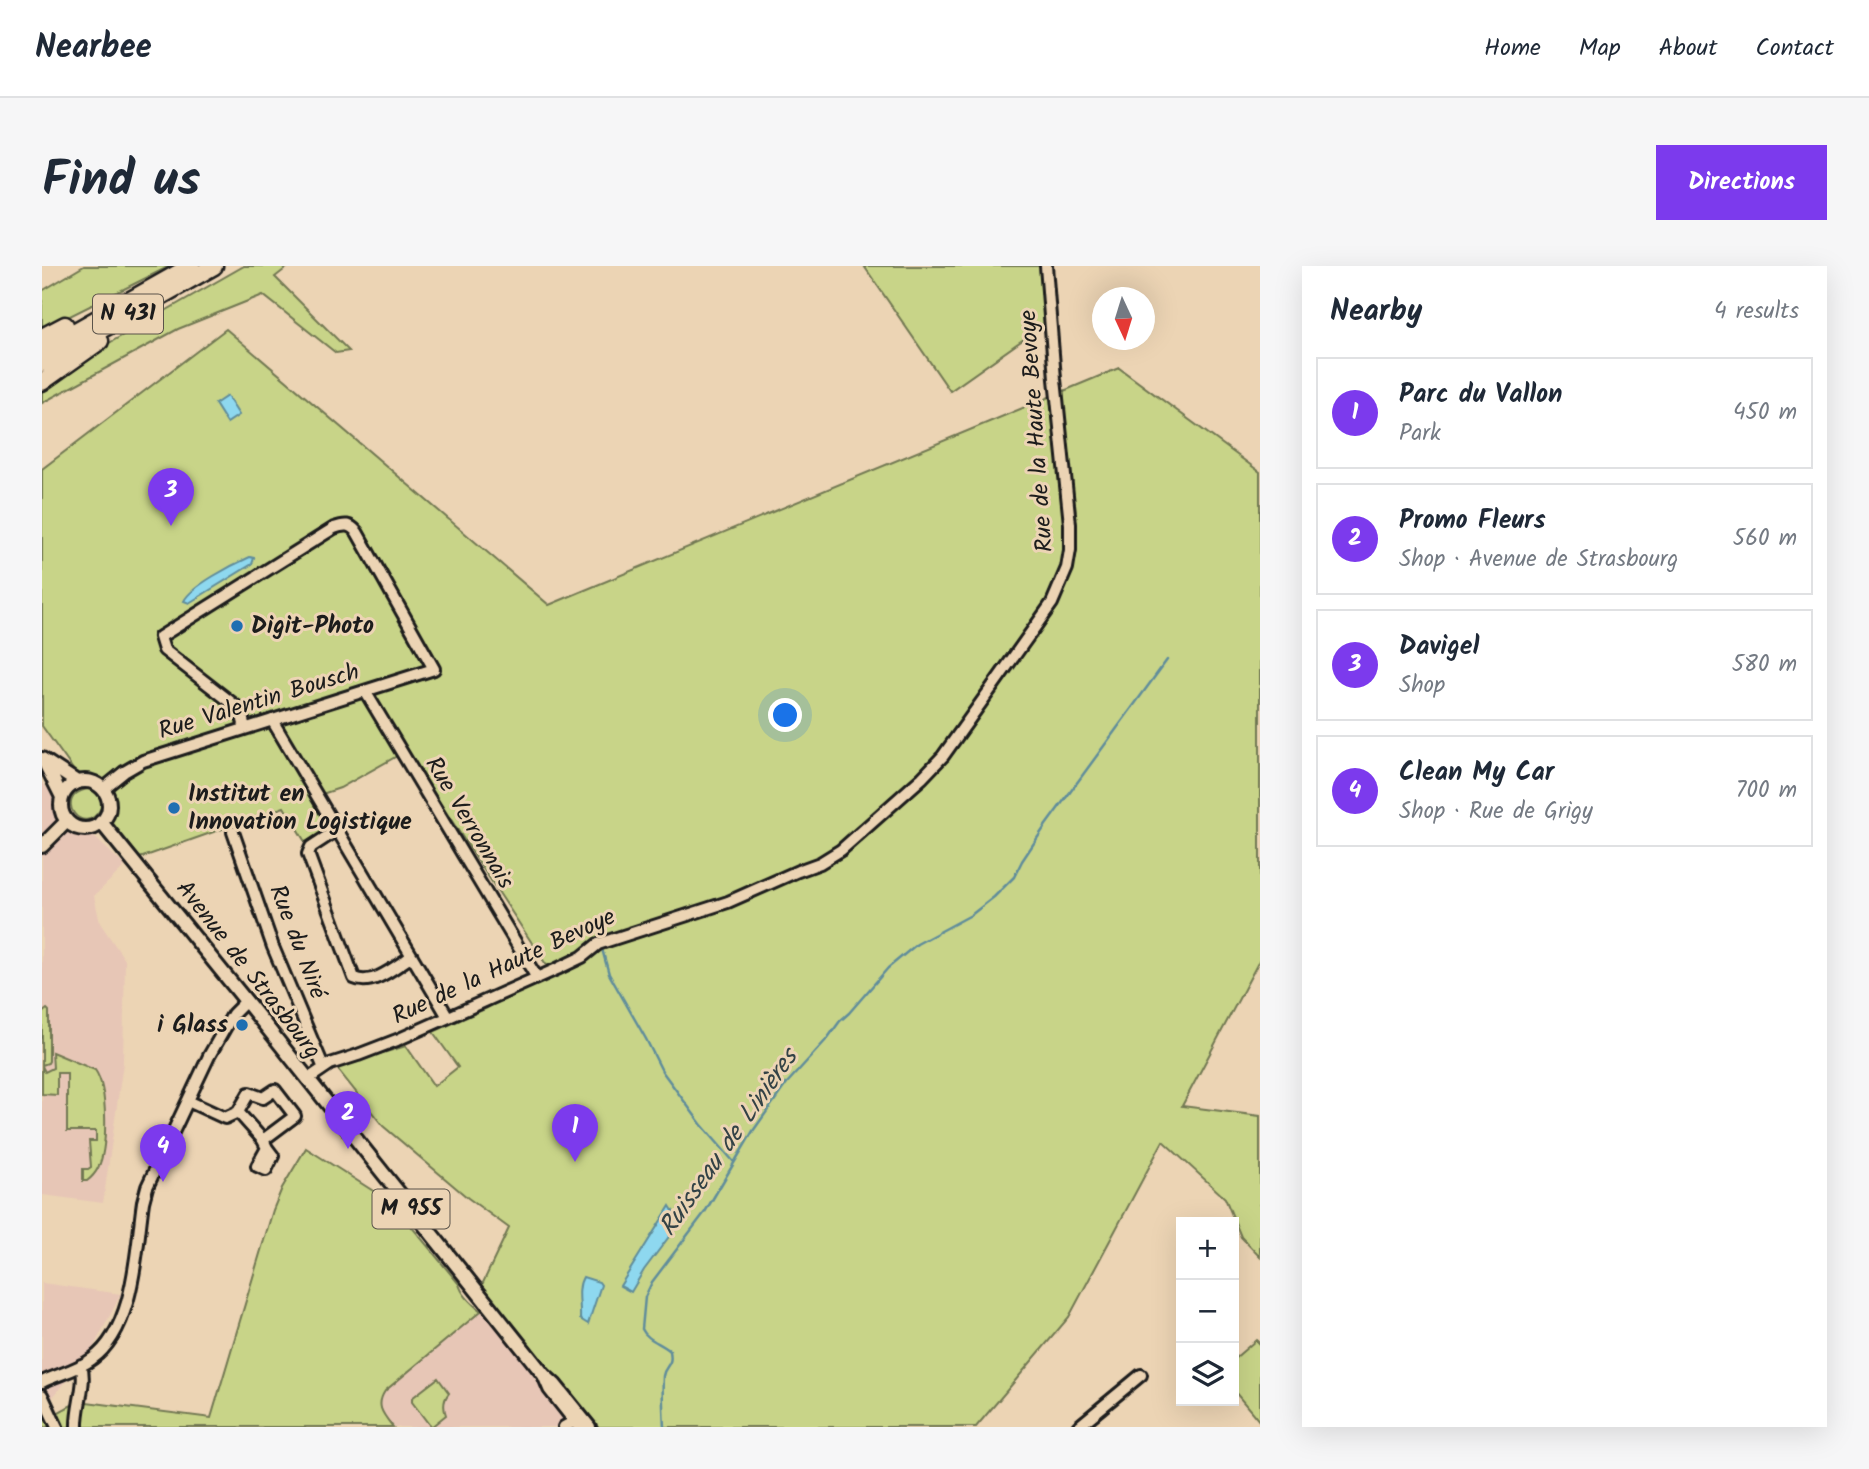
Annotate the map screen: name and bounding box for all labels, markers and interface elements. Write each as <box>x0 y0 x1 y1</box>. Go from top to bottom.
text: Nearbee <box>35 22 152 75</box>
text: Home <box>1484 29 1541 68</box>
text: Map <box>1579 29 1621 68</box>
text: About <box>1659 29 1717 68</box>
text: Contact <box>1755 29 1834 68</box>
text: Find us <box>42 143 200 221</box>
button: Directions <box>1656 145 1827 220</box>
north arrow <box>1092 287 1155 350</box>
text: Nearby <box>1330 288 1422 336</box>
road number: N 431 <box>93 294 163 334</box>
text: 4 results <box>1714 294 1799 330</box>
street label: Rue de la Haute Bevoye <box>1009 308 1065 554</box>
text: Parc du Vallon <box>1399 374 1563 416</box>
text: 1 <box>1352 395 1358 431</box>
text: 450 m <box>1733 395 1797 431</box>
text: Park <box>1399 416 1441 452</box>
pin: 3 <box>148 468 194 526</box>
text: Promo Fleurs <box>1399 500 1546 542</box>
text: 2 <box>1348 521 1362 557</box>
text: 560 m <box>1733 521 1797 557</box>
text: Shop · Avenue de Strasbourg <box>1399 542 1678 578</box>
place label: Digit-Photo <box>251 607 374 646</box>
marker: Digit-Photo <box>229 618 245 634</box>
text: Davigel <box>1399 626 1479 668</box>
text: 3 <box>1349 647 1361 683</box>
text: 580 m <box>1732 647 1797 683</box>
street label: Rue Valentin Bousch <box>154 653 364 751</box>
text: Shop <box>1399 668 1445 704</box>
your location <box>768 698 802 732</box>
street label: Rue Verronnais <box>414 749 524 897</box>
text: Clean My Car <box>1399 752 1554 794</box>
text: 4 <box>1349 773 1361 809</box>
text: 700 m <box>1736 773 1797 809</box>
place label: Institut en Innovation Logistique <box>188 775 412 842</box>
text: Shop · Rue de Grigy <box>1399 794 1593 830</box>
marker: Institut en Innovation Logistique <box>166 800 182 816</box>
street label: Avenue de Strasbourg <box>165 872 331 1068</box>
street label: Rue du Niré <box>257 879 337 1006</box>
street label: Rue de la Haute Bevoye <box>386 898 622 1036</box>
place label: i Glass <box>157 1006 228 1045</box>
marker: i Glass <box>234 1017 250 1033</box>
water label: Ruisseau de Linières <box>648 1038 811 1246</box>
pin: 2 <box>325 1091 371 1149</box>
pin: 1 <box>552 1104 598 1162</box>
pin: 4 <box>140 1124 186 1182</box>
road number: M 955 <box>372 1190 450 1228</box>
map controls <box>1176 1217 1239 1406</box>
button: + <box>1176 1217 1239 1280</box>
button: − <box>1176 1280 1239 1343</box>
button: layers <box>1176 1343 1239 1406</box>

